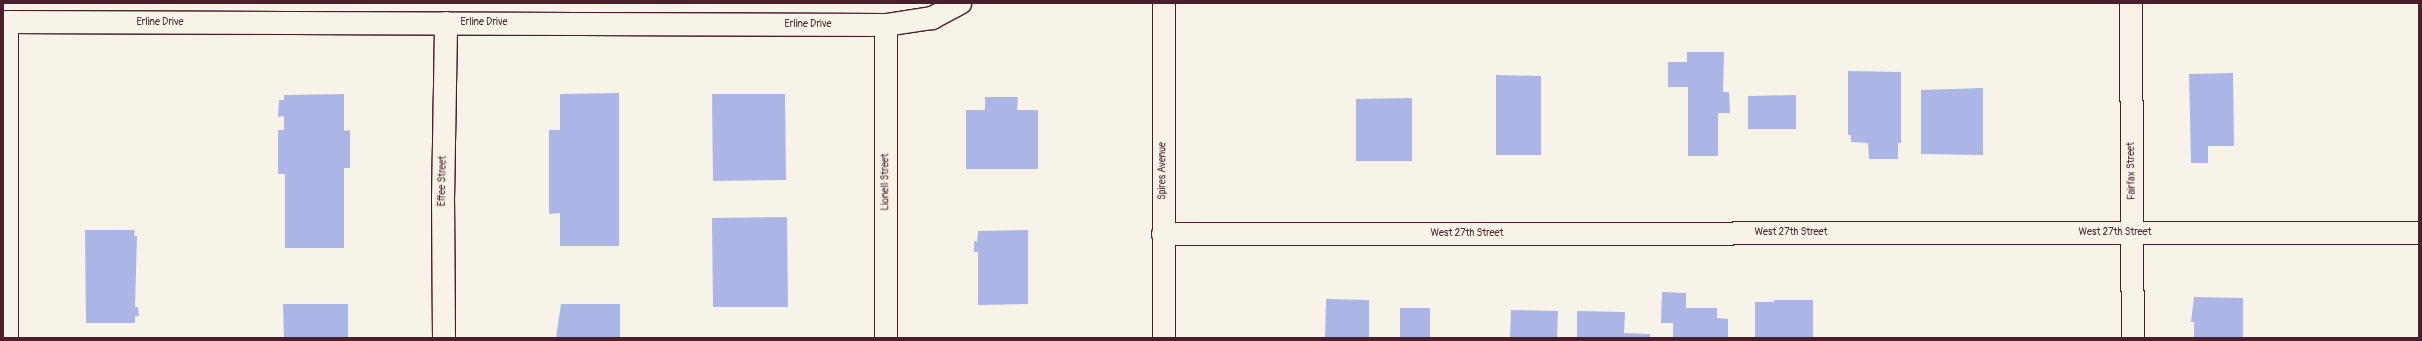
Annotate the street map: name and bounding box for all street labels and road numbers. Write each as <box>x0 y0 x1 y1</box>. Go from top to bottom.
street label: Erline Drive <box>137 17 183 29</box>
street label: Erline Drive <box>461 17 507 29</box>
street label: Erline Drive <box>785 19 831 31</box>
street label: Spires Avenue <box>1157 142 1169 200</box>
street label: Fairfax Street <box>2125 142 2139 200</box>
street label: Lionell Street <box>880 153 892 211</box>
street label: Effee Street <box>437 155 449 207</box>
street label: West 27th Street <box>1754 227 1828 239</box>
street label: West 27th Street <box>2078 227 2152 239</box>
street label: West 27th Street <box>1430 228 1504 240</box>

